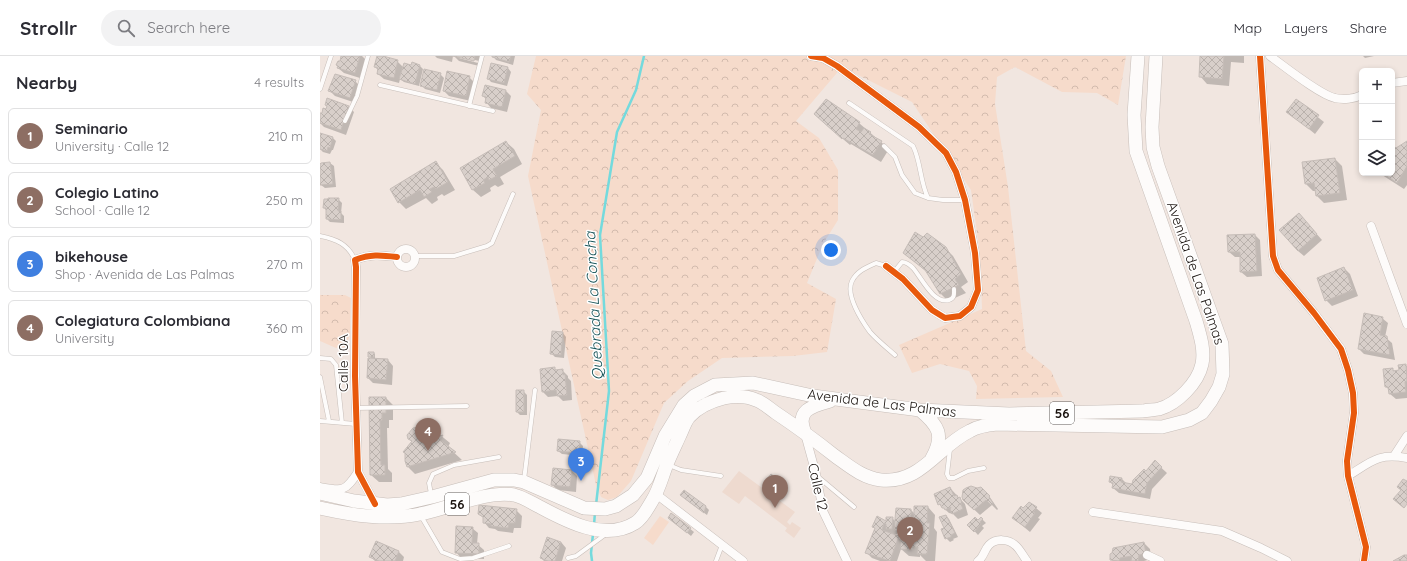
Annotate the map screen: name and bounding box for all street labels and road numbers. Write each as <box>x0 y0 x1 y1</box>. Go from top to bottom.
street label: Avenida de Las Palmas <box>1163 199 1229 347</box>
street label: Calle 10A <box>334 334 352 392</box>
street label: Avenida de Las Palmas <box>806 385 958 421</box>
road number: 56 <box>1050 402 1074 424</box>
street label: Calle 12 <box>804 461 832 513</box>
road number: 56 <box>445 493 469 515</box>

